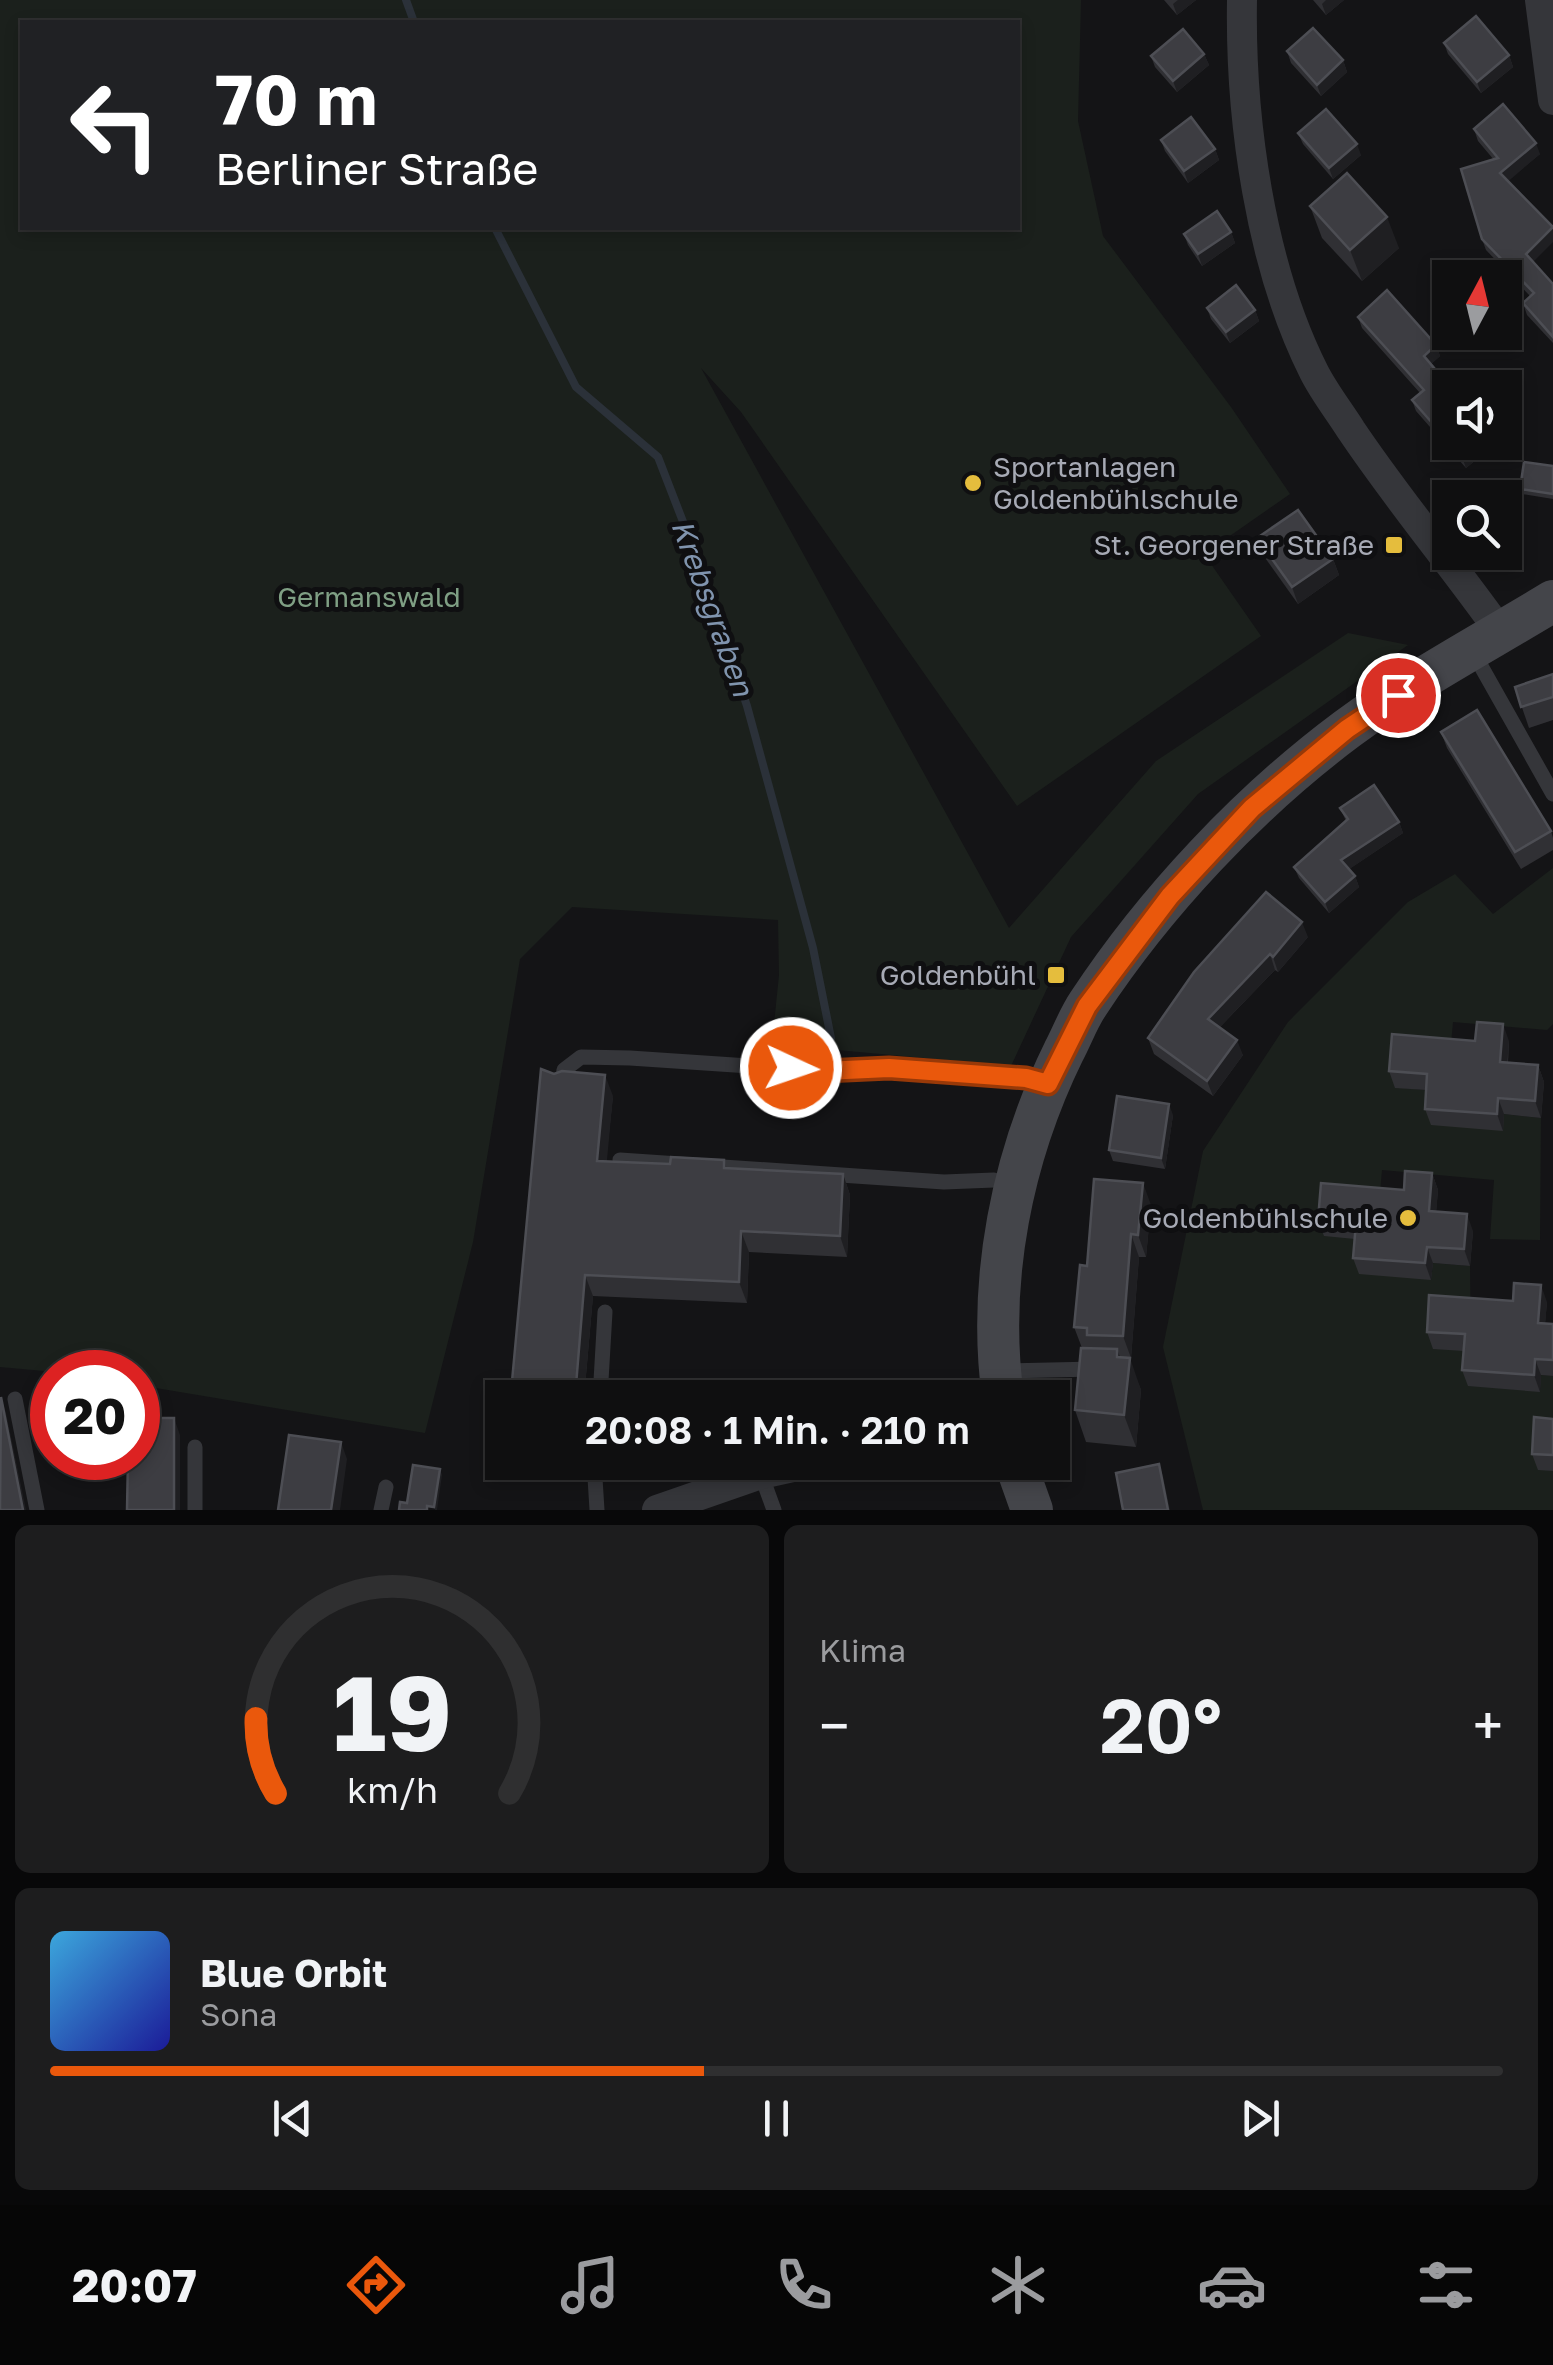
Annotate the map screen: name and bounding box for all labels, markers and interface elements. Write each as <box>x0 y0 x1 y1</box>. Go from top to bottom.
text: 70 m <box>215 56 377 140</box>
icon: left <box>50 60 180 190</box>
text: Berliner Straße <box>215 141 538 195</box>
north arrow <box>1432 260 1522 350</box>
map controls <box>1432 260 1522 570</box>
button: sound <box>1432 370 1522 460</box>
place label: Sportanlagen Goldenbühlschule <box>993 450 1238 515</box>
marker: Sportanlagen Goldenbühlschule <box>962 472 984 494</box>
button: search <box>1432 480 1522 570</box>
water label: Krebsgraben <box>664 515 762 702</box>
place label: St. Georgener Straße <box>1093 528 1374 561</box>
marker: St. Georgener Straße <box>1383 534 1405 556</box>
park label: Germanswald <box>277 580 461 613</box>
pin <box>1356 653 1441 738</box>
icon: arrive <box>1371 668 1426 723</box>
place label: Goldenbühl <box>880 958 1036 991</box>
marker: Goldenbühl <box>1045 964 1067 986</box>
position arrow <box>739 1016 843 1120</box>
place label: Goldenbühlschule <box>1143 1201 1388 1234</box>
marker: Goldenbühlschule <box>1397 1207 1419 1229</box>
speed limit sign: 20 <box>30 1350 160 1480</box>
text: 20:08 · 1 Min. · 210 m <box>585 1407 970 1452</box>
text: Klima <box>819 1631 906 1669</box>
text: 19 <box>332 1649 452 1774</box>
text: 20° <box>1100 1679 1222 1770</box>
text: − <box>819 1692 849 1758</box>
text: + <box>1473 1692 1503 1758</box>
text: km/h <box>347 1768 437 1811</box>
text: Blue Orbit <box>200 1950 387 1995</box>
text: Sona <box>200 1995 277 2033</box>
icon: previous <box>265 2091 320 2146</box>
icon: pause <box>749 2091 804 2146</box>
icon: next <box>1233 2091 1288 2146</box>
icon: directions <box>341 2250 411 2320</box>
icon: music <box>555 2250 625 2320</box>
icon: phone <box>769 2250 839 2320</box>
icon: climate <box>983 2250 1053 2320</box>
icon: car <box>1197 2250 1267 2320</box>
icon: filters <box>1411 2250 1481 2320</box>
text: 20:07 <box>72 2258 197 2312</box>

